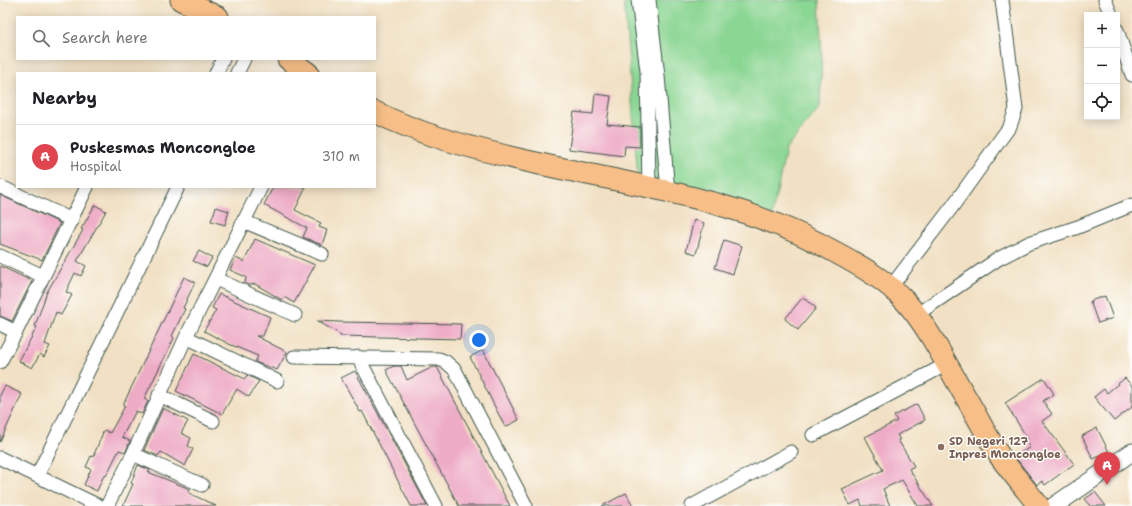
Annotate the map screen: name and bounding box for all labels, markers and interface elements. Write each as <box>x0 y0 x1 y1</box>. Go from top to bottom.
map controls <box>1084 12 1120 120</box>
button: + <box>1084 12 1120 48</box>
search box <box>16 16 376 60</box>
icon: search <box>30 27 52 49</box>
text: Search here <box>62 28 148 48</box>
button: − <box>1084 48 1120 84</box>
button: locate <box>1084 84 1120 120</box>
text: Nearby <box>32 87 97 109</box>
text: Puskesmas Moncongloe <box>70 138 256 158</box>
text: A <box>40 148 50 165</box>
text: 310 m <box>322 148 360 165</box>
text: Hospital <box>70 158 121 175</box>
your location <box>469 330 489 350</box>
place label: SD Negeri 127 Inpres Moncongloe <box>949 434 1061 462</box>
marker: SD Negeri 127 Inpres Moncongloe <box>936 442 946 452</box>
pin: A <box>1094 452 1120 485</box>

